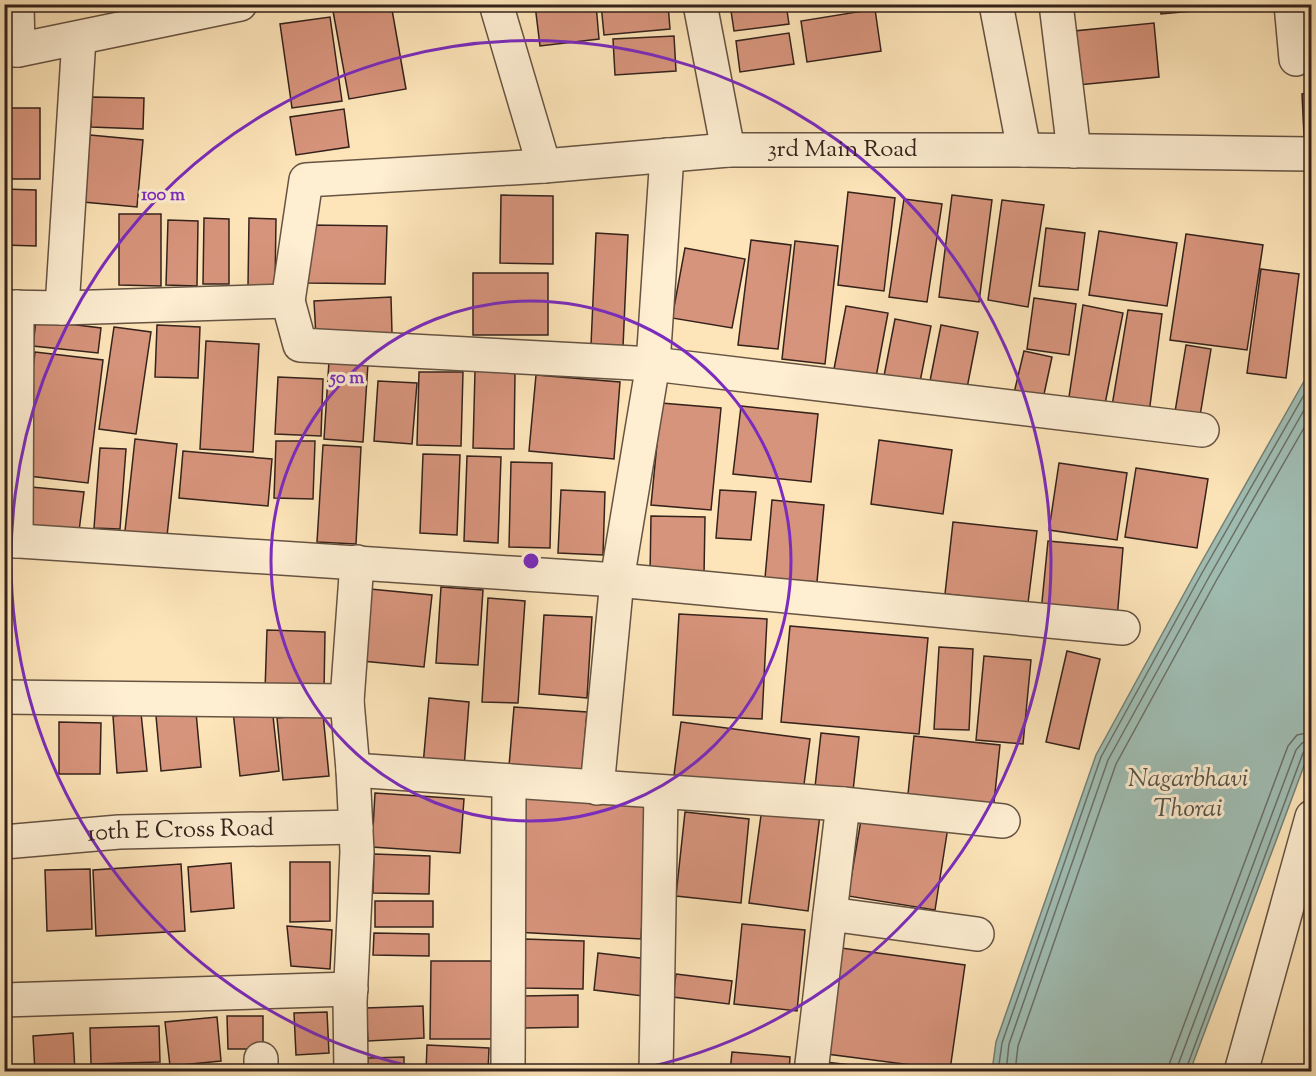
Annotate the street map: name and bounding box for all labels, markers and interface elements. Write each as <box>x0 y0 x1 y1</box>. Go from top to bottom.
street label: 3rd Main Road <box>767 133 918 167</box>
text: 100 m <box>141 183 185 209</box>
text: 50 m <box>328 366 364 392</box>
centre of rings <box>521 551 541 571</box>
water label: Nagarbhavi Thorai <box>1128 761 1248 828</box>
street label: 10th E Cross Road <box>86 812 275 852</box>

